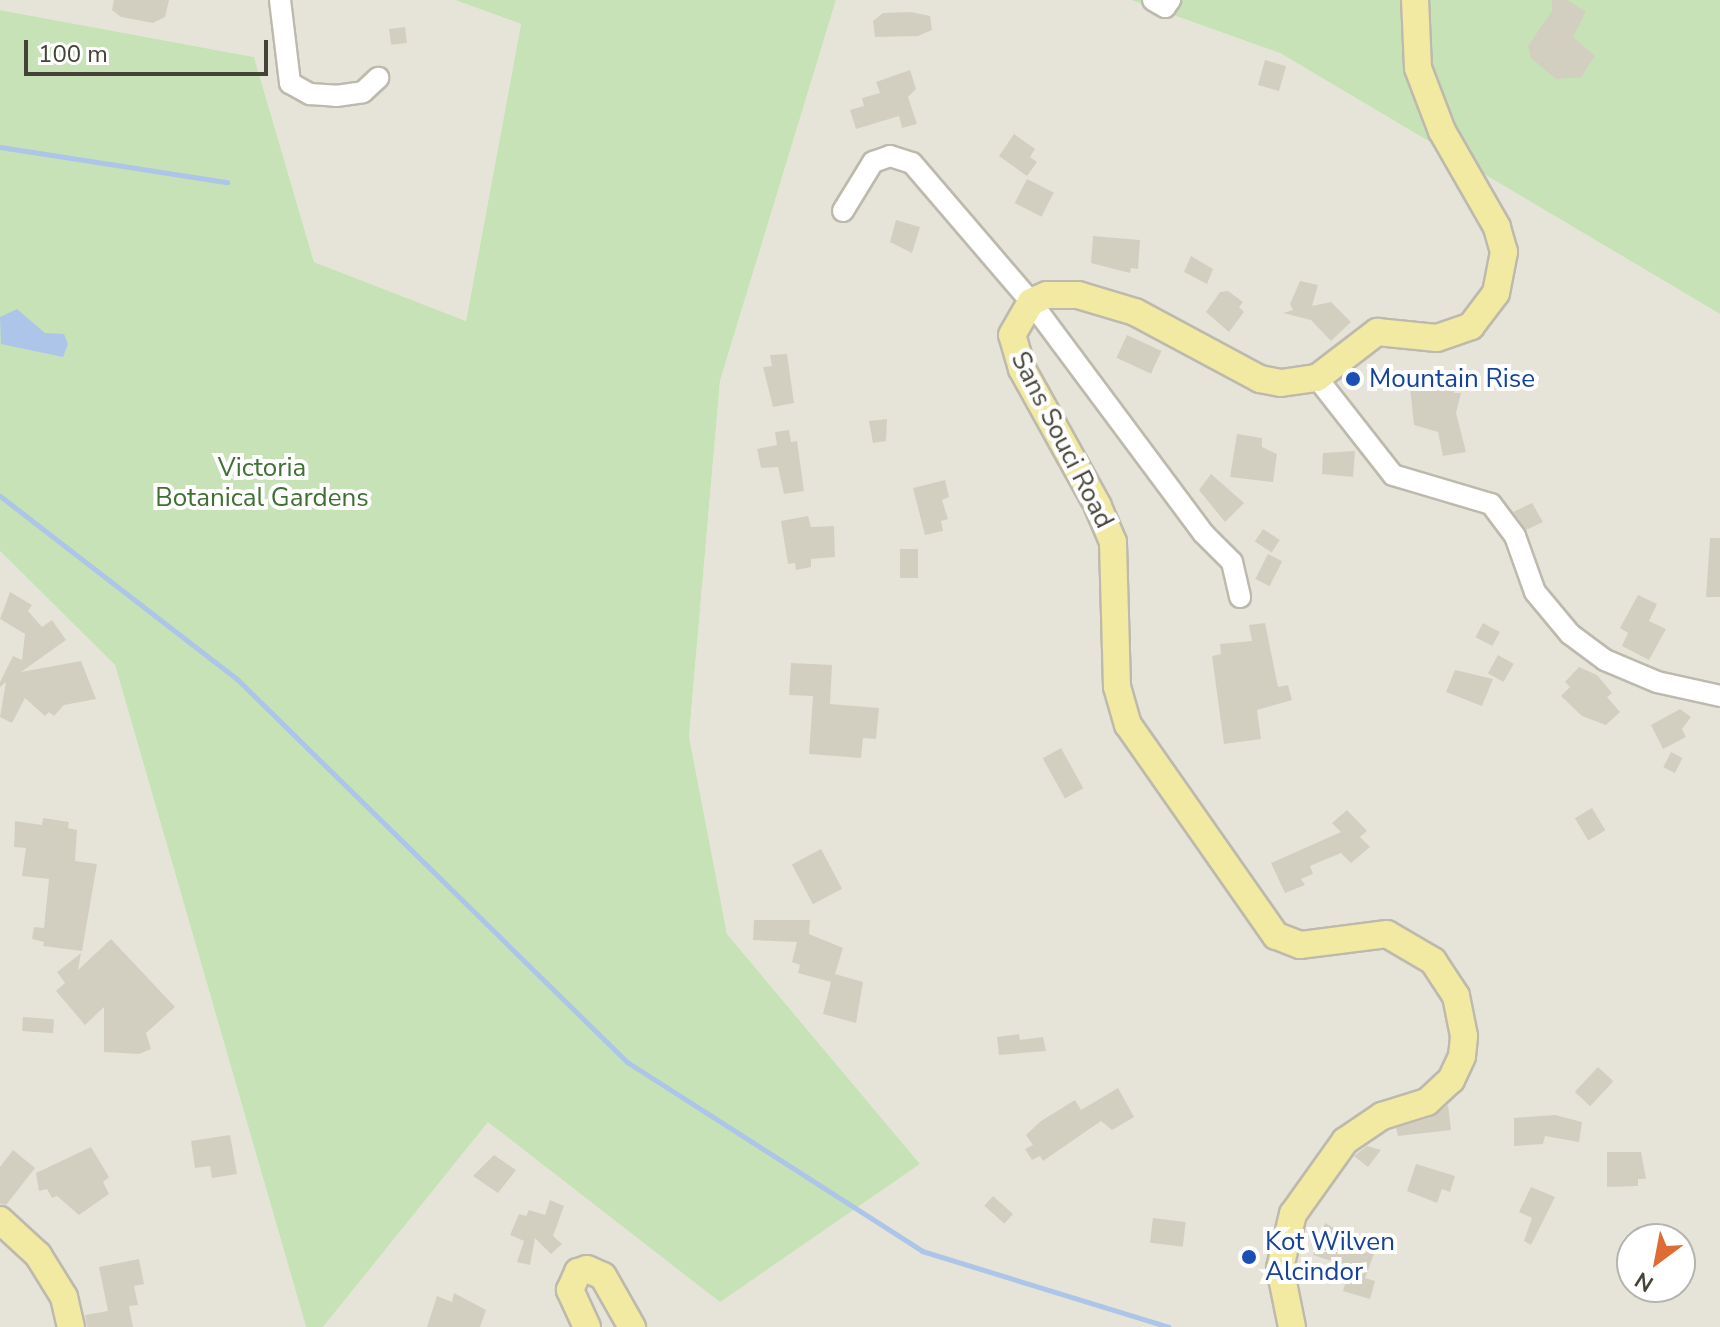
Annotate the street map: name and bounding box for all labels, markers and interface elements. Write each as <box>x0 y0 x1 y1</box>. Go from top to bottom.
scale bar <box>28 24 272 74</box>
text: 100 m <box>38 38 108 70</box>
street label: Sans Souci Road <box>1004 346 1120 534</box>
place label: Mountain Rise <box>1369 363 1535 395</box>
marker: Mountain Rise <box>1344 370 1362 388</box>
park label: Victoria Botanical Gardens <box>155 452 369 514</box>
north arrow <box>1616 1223 1696 1303</box>
place label: Kot Wilven Alcindor <box>1265 1226 1395 1288</box>
marker: Kot Wilven Alcindor <box>1240 1248 1258 1266</box>
text: N <box>1629 1265 1659 1299</box>

